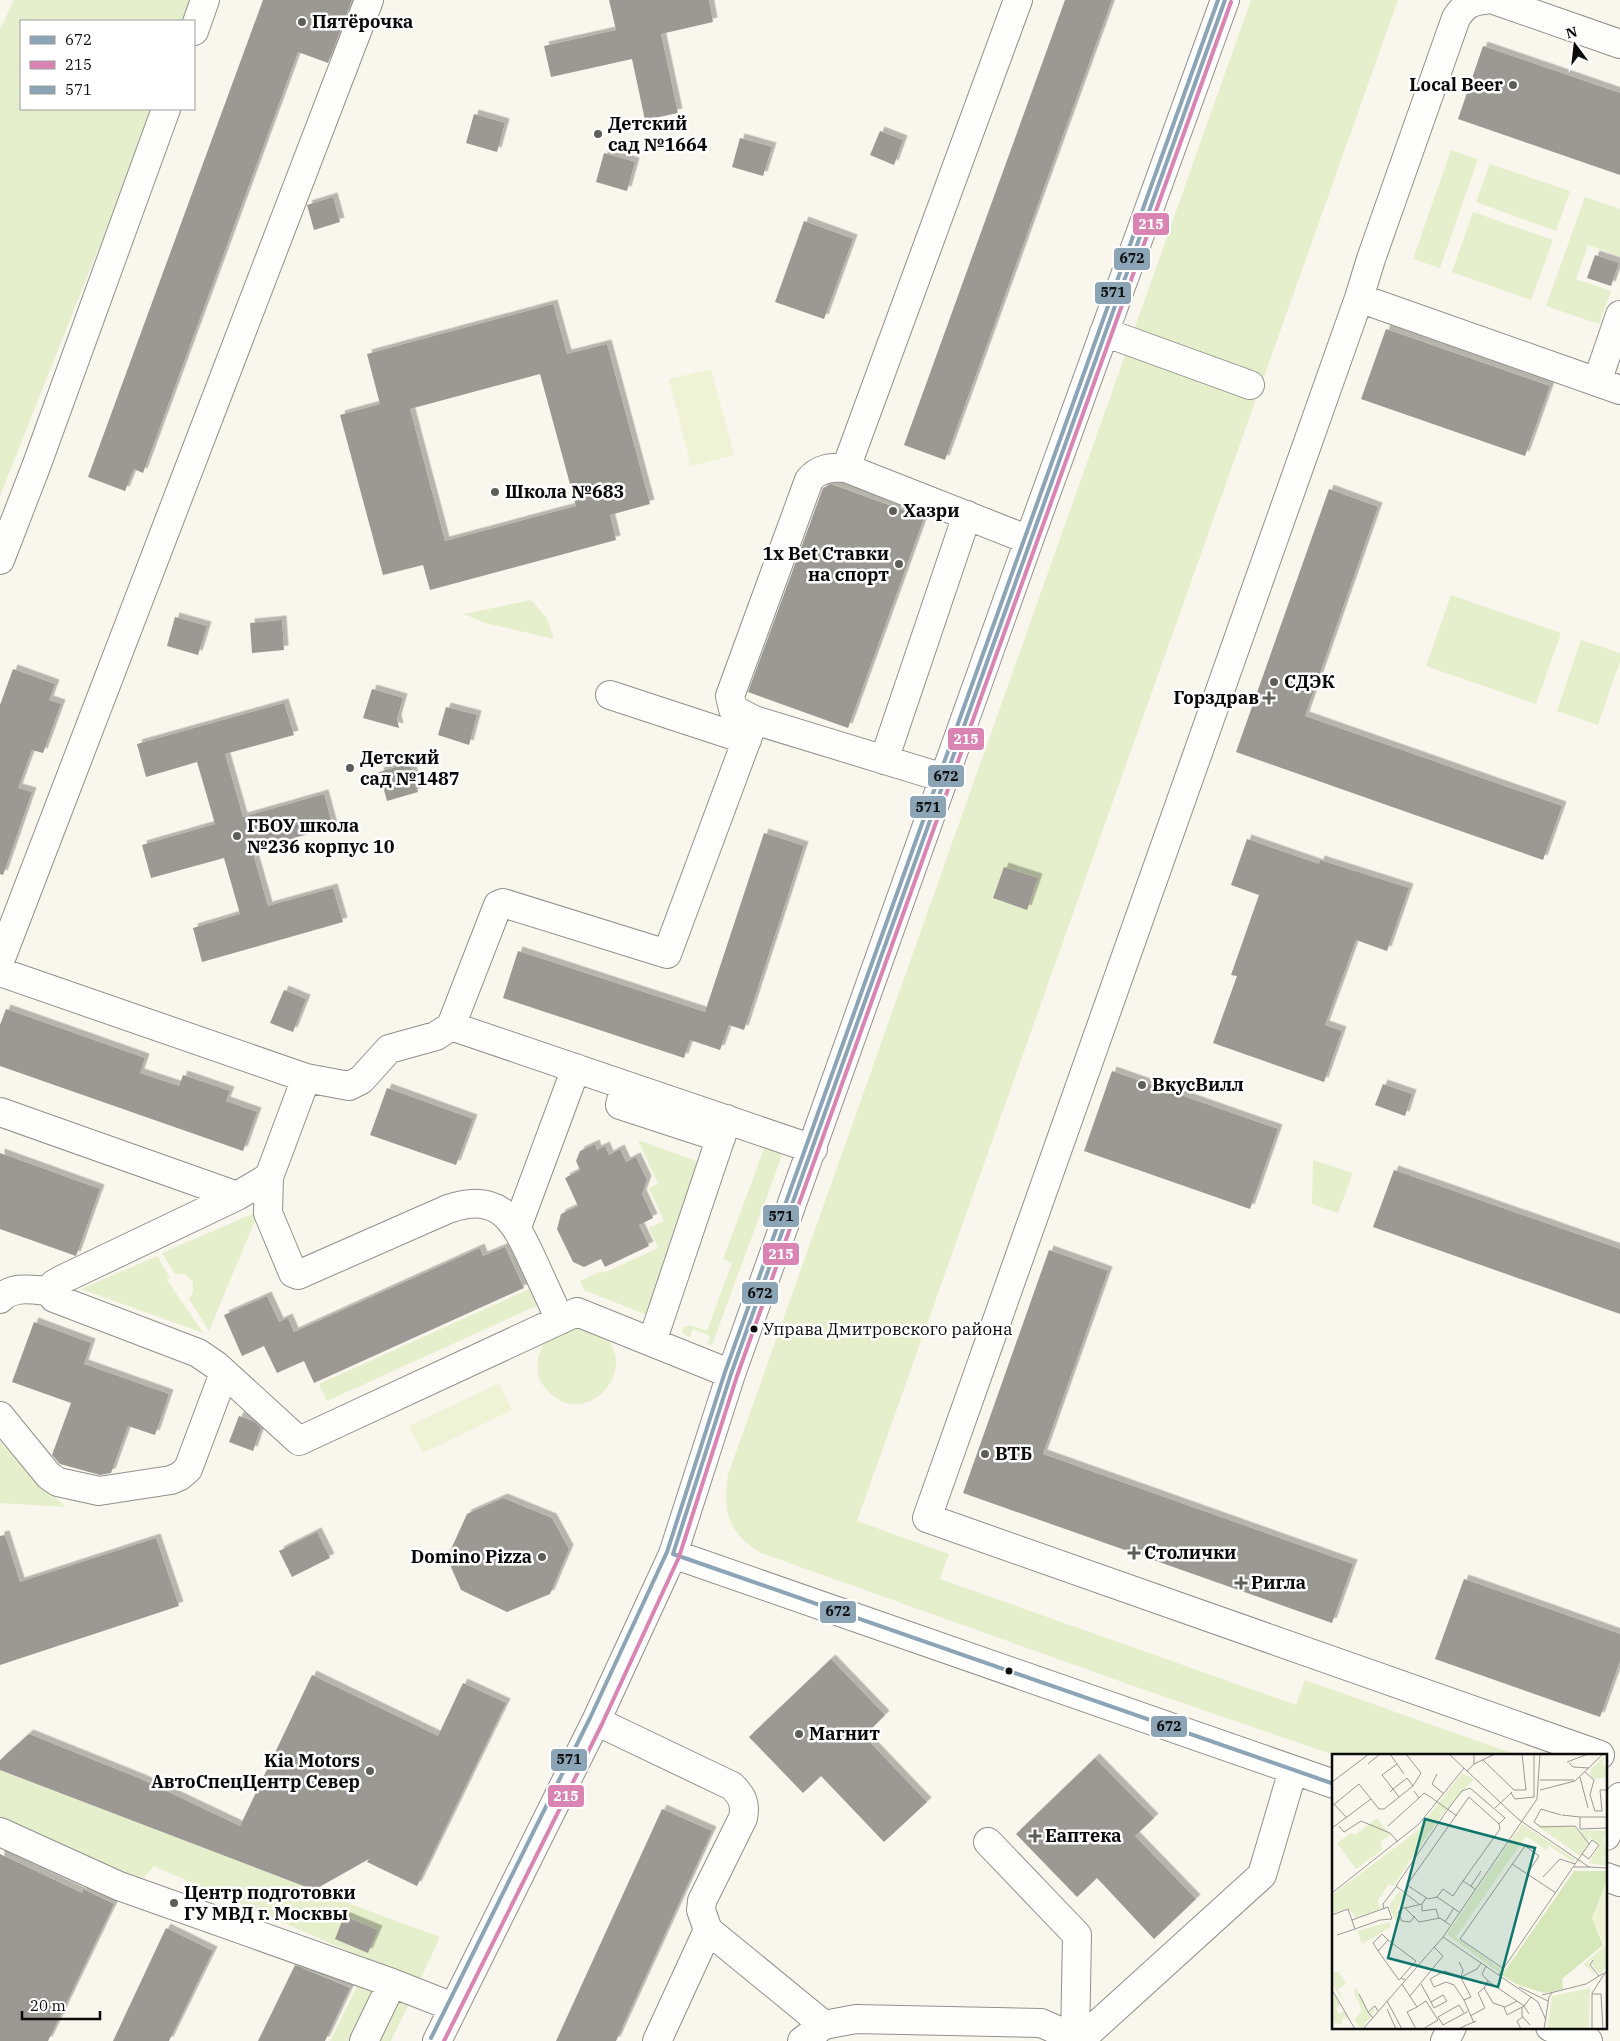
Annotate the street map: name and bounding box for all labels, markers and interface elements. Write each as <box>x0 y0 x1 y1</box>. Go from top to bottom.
place label: Пятёрочка <box>312 10 413 33</box>
marker: Пятёрочка <box>296 16 308 28</box>
legend <box>20 20 195 110</box>
north arrow <box>1550 20 1600 70</box>
text: N <box>1564 22 1579 43</box>
text: 672 <box>65 30 92 49</box>
text: 215 <box>65 55 92 74</box>
place label: Local Beer <box>1409 73 1503 96</box>
marker: Local Beer <box>1507 79 1519 91</box>
text: 571 <box>65 80 92 99</box>
place label: Детский сад №1664 <box>608 112 708 156</box>
marker: Детский сад №1664 <box>592 128 604 140</box>
line badge: 215 <box>1132 212 1170 236</box>
text: 215 <box>1138 215 1164 233</box>
line badge: 672 <box>1113 247 1151 271</box>
text: 672 <box>1119 249 1145 267</box>
line badge: 571 <box>1094 281 1132 305</box>
text: 571 <box>1100 283 1126 301</box>
place label: Школа №683 <box>505 480 624 503</box>
marker: Школа №683 <box>489 486 501 498</box>
place label: Хазри <box>903 499 960 522</box>
marker: Хазри <box>887 505 899 517</box>
place label: 1x Bet Ставки на спорт <box>763 542 889 586</box>
marker: 1x Bet Ставки на спорт <box>893 558 905 570</box>
place label: СДЭК <box>1284 670 1336 693</box>
marker: СДЭК <box>1268 676 1280 688</box>
place label: Горздрав <box>1173 686 1259 709</box>
marker: Горздрав <box>1263 692 1275 704</box>
line badge: 215 <box>947 727 985 751</box>
text: 215 <box>953 730 979 748</box>
place label: Детский сад №1487 <box>360 746 460 790</box>
marker: Детский сад №1487 <box>344 762 356 774</box>
line badge: 672 <box>927 764 965 788</box>
text: 672 <box>933 767 959 785</box>
line badge: 571 <box>909 795 947 819</box>
text: 571 <box>915 798 941 816</box>
place label: ГБОУ школа №236 корпус 10 <box>247 814 395 858</box>
marker: ГБОУ школа №236 корпус 10 <box>231 830 243 842</box>
place label: ВкусВилл <box>1152 1073 1244 1096</box>
marker: ВкусВилл <box>1136 1079 1148 1091</box>
line badge: 571 <box>762 1204 800 1228</box>
text: 571 <box>768 1207 794 1225</box>
line badge: 215 <box>762 1242 800 1266</box>
text: 215 <box>768 1245 794 1263</box>
line badge: 672 <box>741 1281 779 1305</box>
text: 672 <box>747 1284 773 1302</box>
place label: Управа Дмитровского района <box>763 1318 1013 1340</box>
marker: Управа Дмитровского района <box>749 1324 759 1334</box>
place label: ВТБ <box>995 1442 1032 1465</box>
marker: ВТБ <box>979 1448 991 1460</box>
place label: Столички <box>1144 1541 1236 1564</box>
place label: Domino Pizza <box>411 1545 532 1568</box>
marker: Столички <box>1128 1547 1140 1559</box>
marker: Domino Pizza <box>536 1551 548 1563</box>
place label: Ригла <box>1251 1571 1306 1594</box>
marker: Ригла <box>1235 1577 1247 1589</box>
line badge: 672 <box>819 1600 857 1624</box>
text: 672 <box>825 1602 851 1620</box>
unlabelled marker <box>1004 1666 1014 1676</box>
line badge: 672 <box>1150 1715 1188 1738</box>
text: 672 <box>1156 1717 1182 1735</box>
place label: Магнит <box>809 1722 880 1745</box>
marker: Магнит <box>793 1728 805 1740</box>
line badge: 571 <box>550 1748 588 1772</box>
place label: Kia Motors АвтоСпецЦентр Север <box>151 1749 360 1793</box>
text: 571 <box>556 1750 582 1768</box>
inset map <box>1332 1754 1608 2028</box>
marker: Kia Motors АвтоСпецЦентр Север <box>364 1765 376 1777</box>
line badge: 215 <box>547 1784 585 1808</box>
text: 215 <box>553 1787 579 1805</box>
place label: Еаптека <box>1045 1824 1122 1847</box>
marker: Еаптека <box>1029 1830 1041 1842</box>
place label: Центр подготовки ГУ МВД г. Москвы <box>184 1881 356 1925</box>
marker: Центр подготовки ГУ МВД г. Москвы <box>168 1897 180 1909</box>
scale bar <box>22 1988 100 2020</box>
text: 20 m <box>30 1996 66 2015</box>

